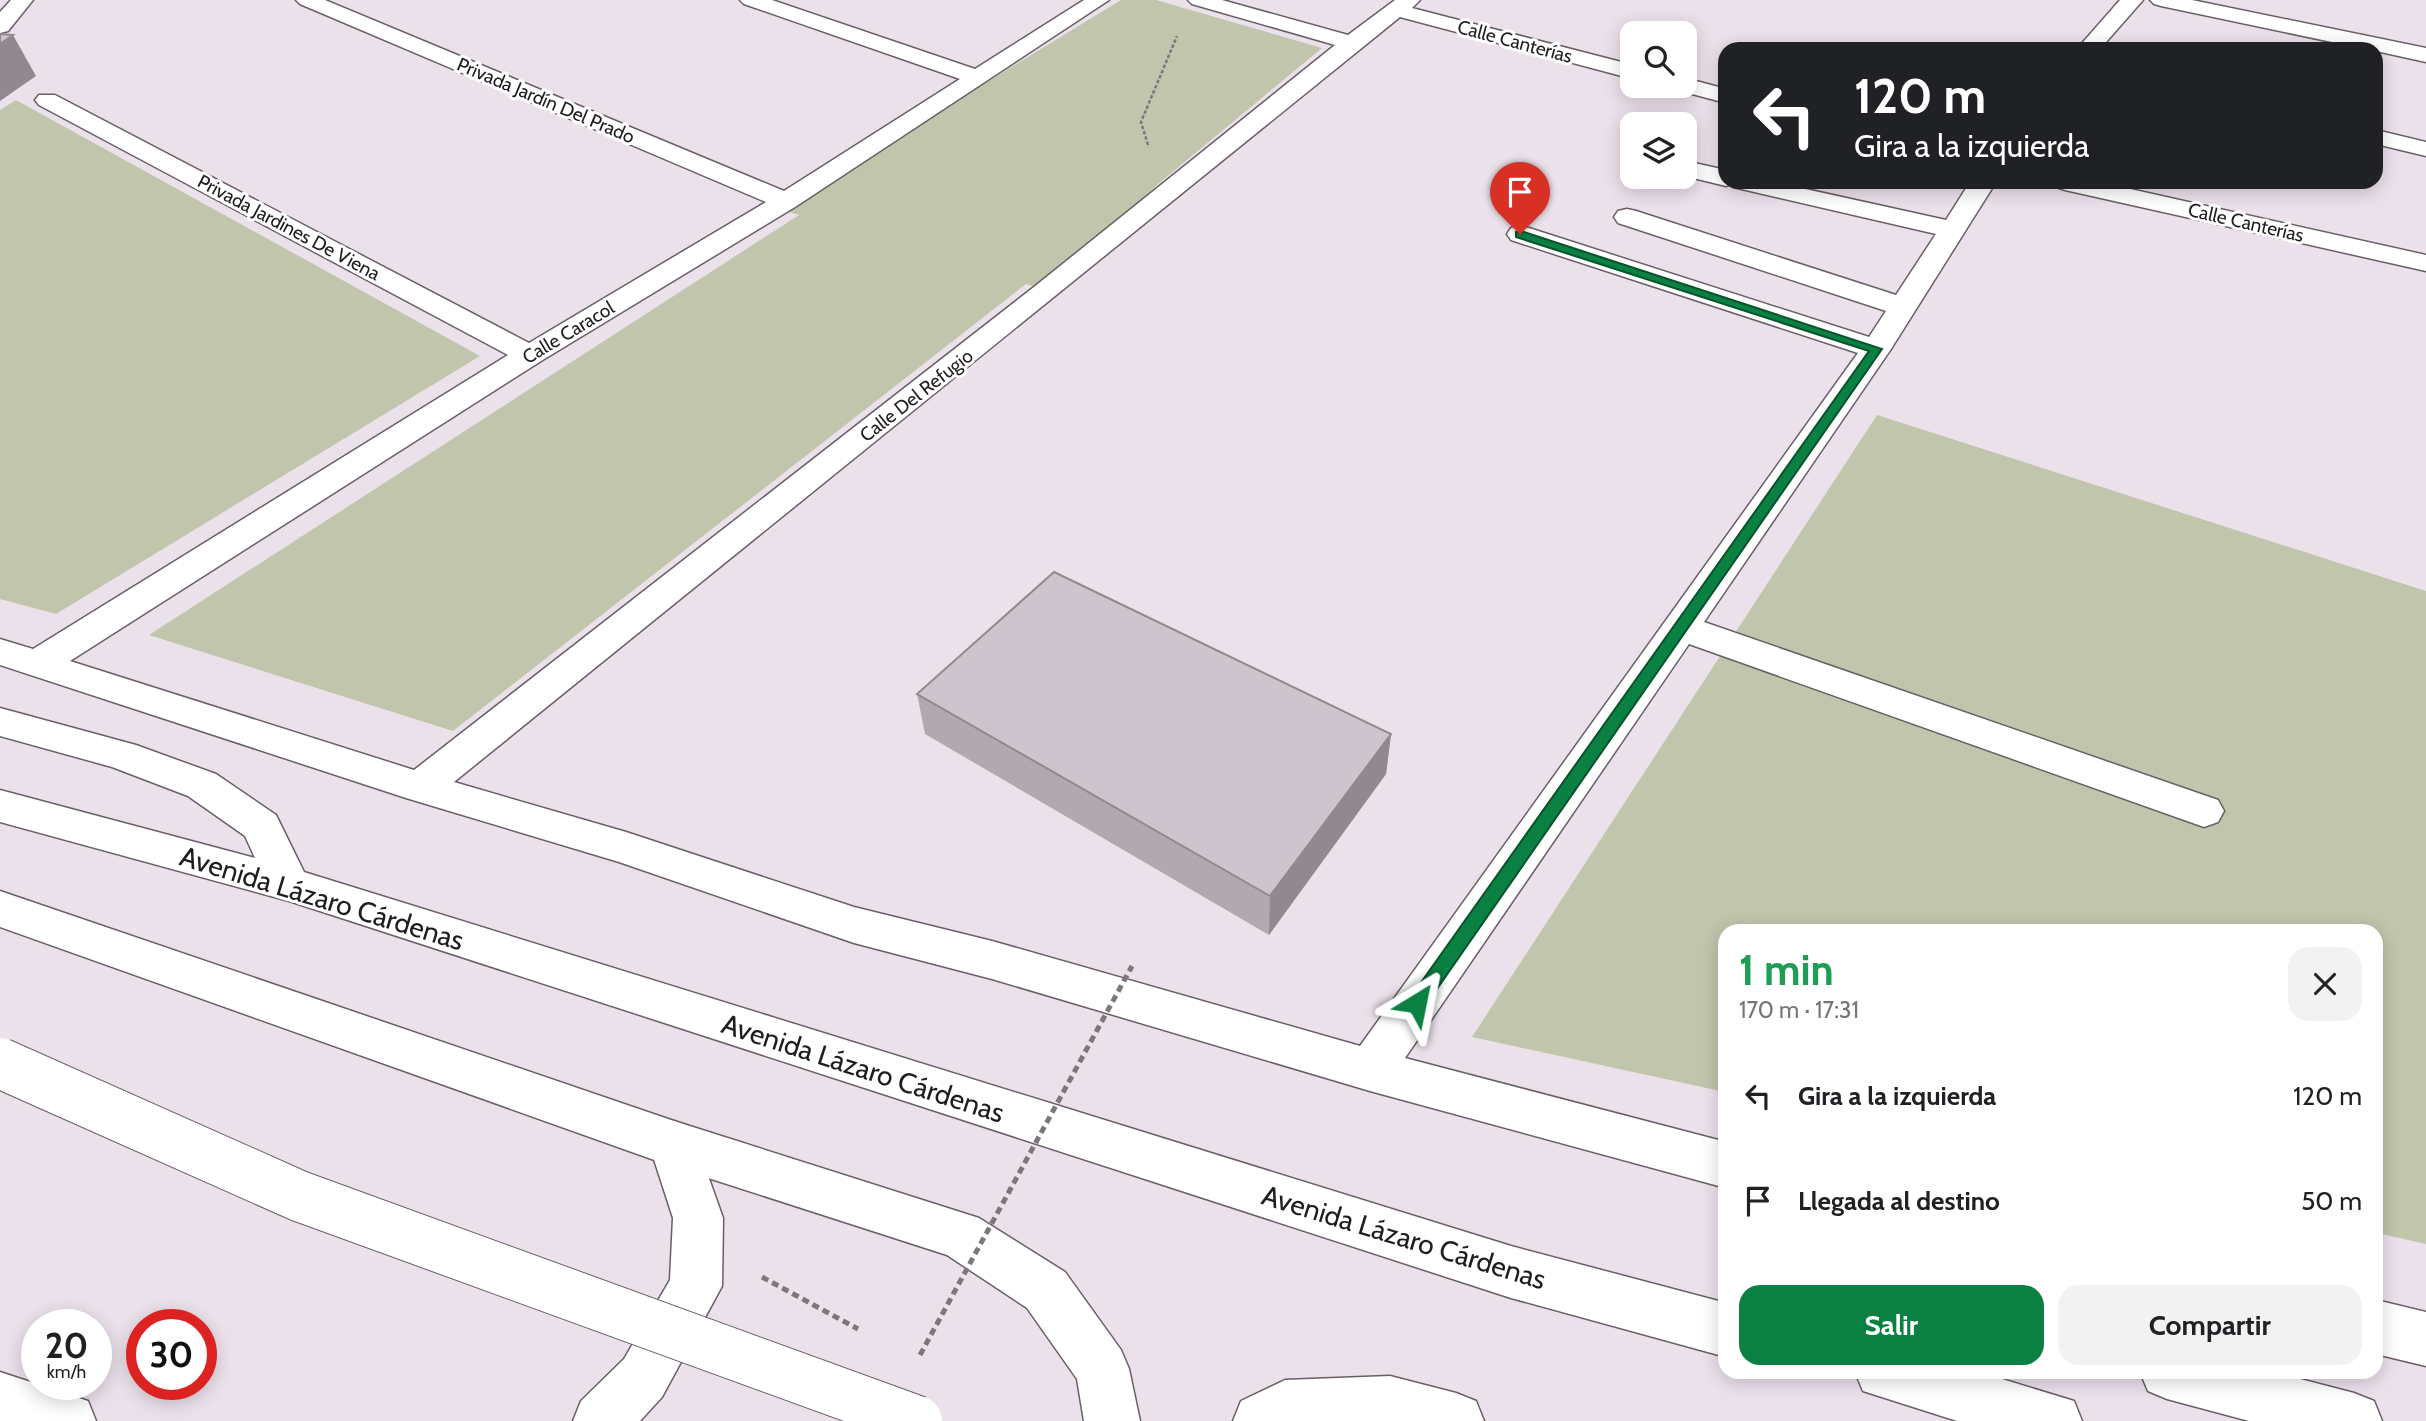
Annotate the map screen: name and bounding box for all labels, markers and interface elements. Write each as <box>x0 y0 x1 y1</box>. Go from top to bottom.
street label: Calle Canterías <box>1455 15 1575 68</box>
map controls <box>1620 21 1697 189</box>
button: search <box>1620 21 1697 98</box>
street label: Privada Jardín Del Prado <box>453 53 638 148</box>
text: 120 m <box>1854 66 1986 125</box>
icon: left <box>1739 70 1830 161</box>
button: layers <box>1620 112 1697 189</box>
text: Gira a la izquierda <box>1854 126 2089 165</box>
pin <box>1490 162 1550 234</box>
street label: Privada Jardines De Viena <box>194 170 384 285</box>
icon: arrive <box>1501 173 1539 211</box>
street label: Calle Canterías <box>2186 198 2306 247</box>
street label: Calle Caracol <box>518 296 619 369</box>
street label: Calle Del Refugio <box>855 344 977 447</box>
street label: Avenida Lázaro Cárdenas <box>176 839 468 957</box>
text: 1 min <box>1739 944 1834 996</box>
button: close <box>2288 947 2362 1021</box>
position arrow <box>1380 966 1454 1040</box>
text: 170 m · 17:31 <box>1739 996 1859 1024</box>
street label: Avenida Lázaro Cárdenas <box>717 1006 1009 1130</box>
icon: left <box>1739 1077 1777 1115</box>
text: Gira a la izquierda <box>1798 1080 1996 1112</box>
text: 120 m <box>2293 1080 2362 1112</box>
street label: Avenida Lázaro Cárdenas <box>1258 1178 1550 1296</box>
icon: arrive <box>1739 1182 1777 1220</box>
text: Llegada al destino <box>1798 1185 2000 1217</box>
text: 50 m <box>2301 1185 2362 1217</box>
button: Salir <box>1739 1285 2044 1365</box>
button: Compartir <box>2058 1285 2362 1365</box>
speed limit sign: 30 <box>126 1309 217 1400</box>
text: 20 <box>45 1324 88 1367</box>
text: km/h <box>47 1361 86 1383</box>

